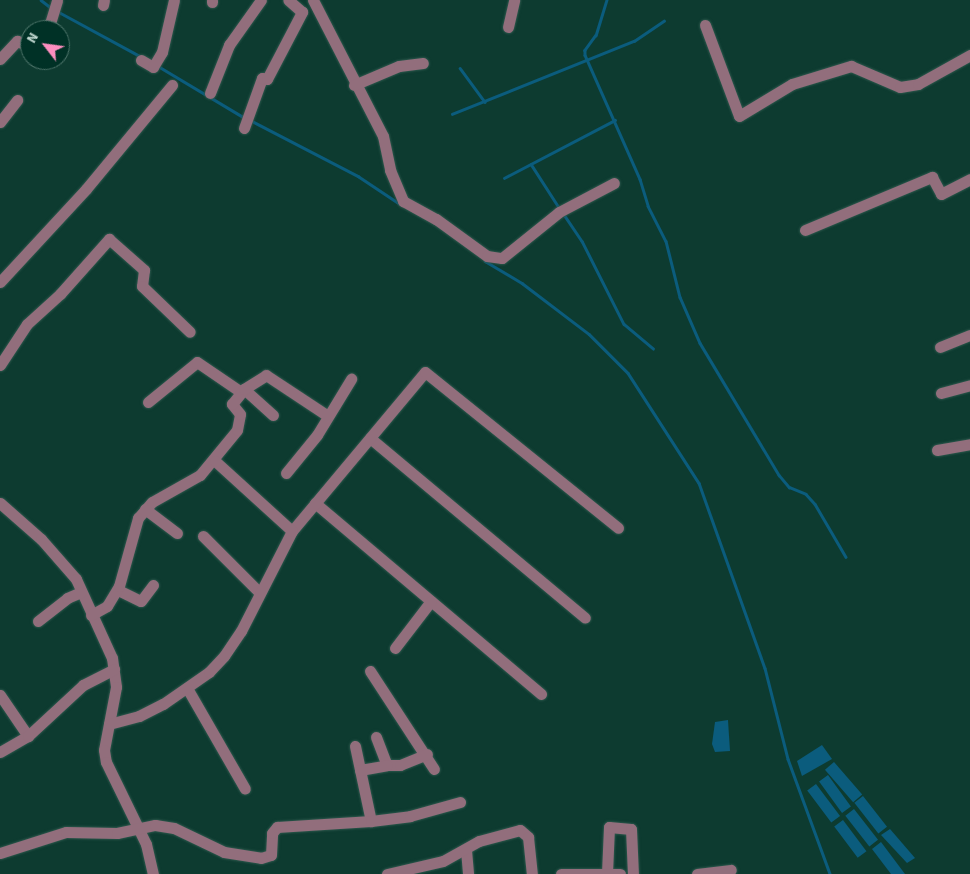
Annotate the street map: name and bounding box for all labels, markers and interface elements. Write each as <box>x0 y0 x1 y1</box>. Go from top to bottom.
north arrow <box>20 20 70 70</box>
text: N <box>22 29 44 47</box>

